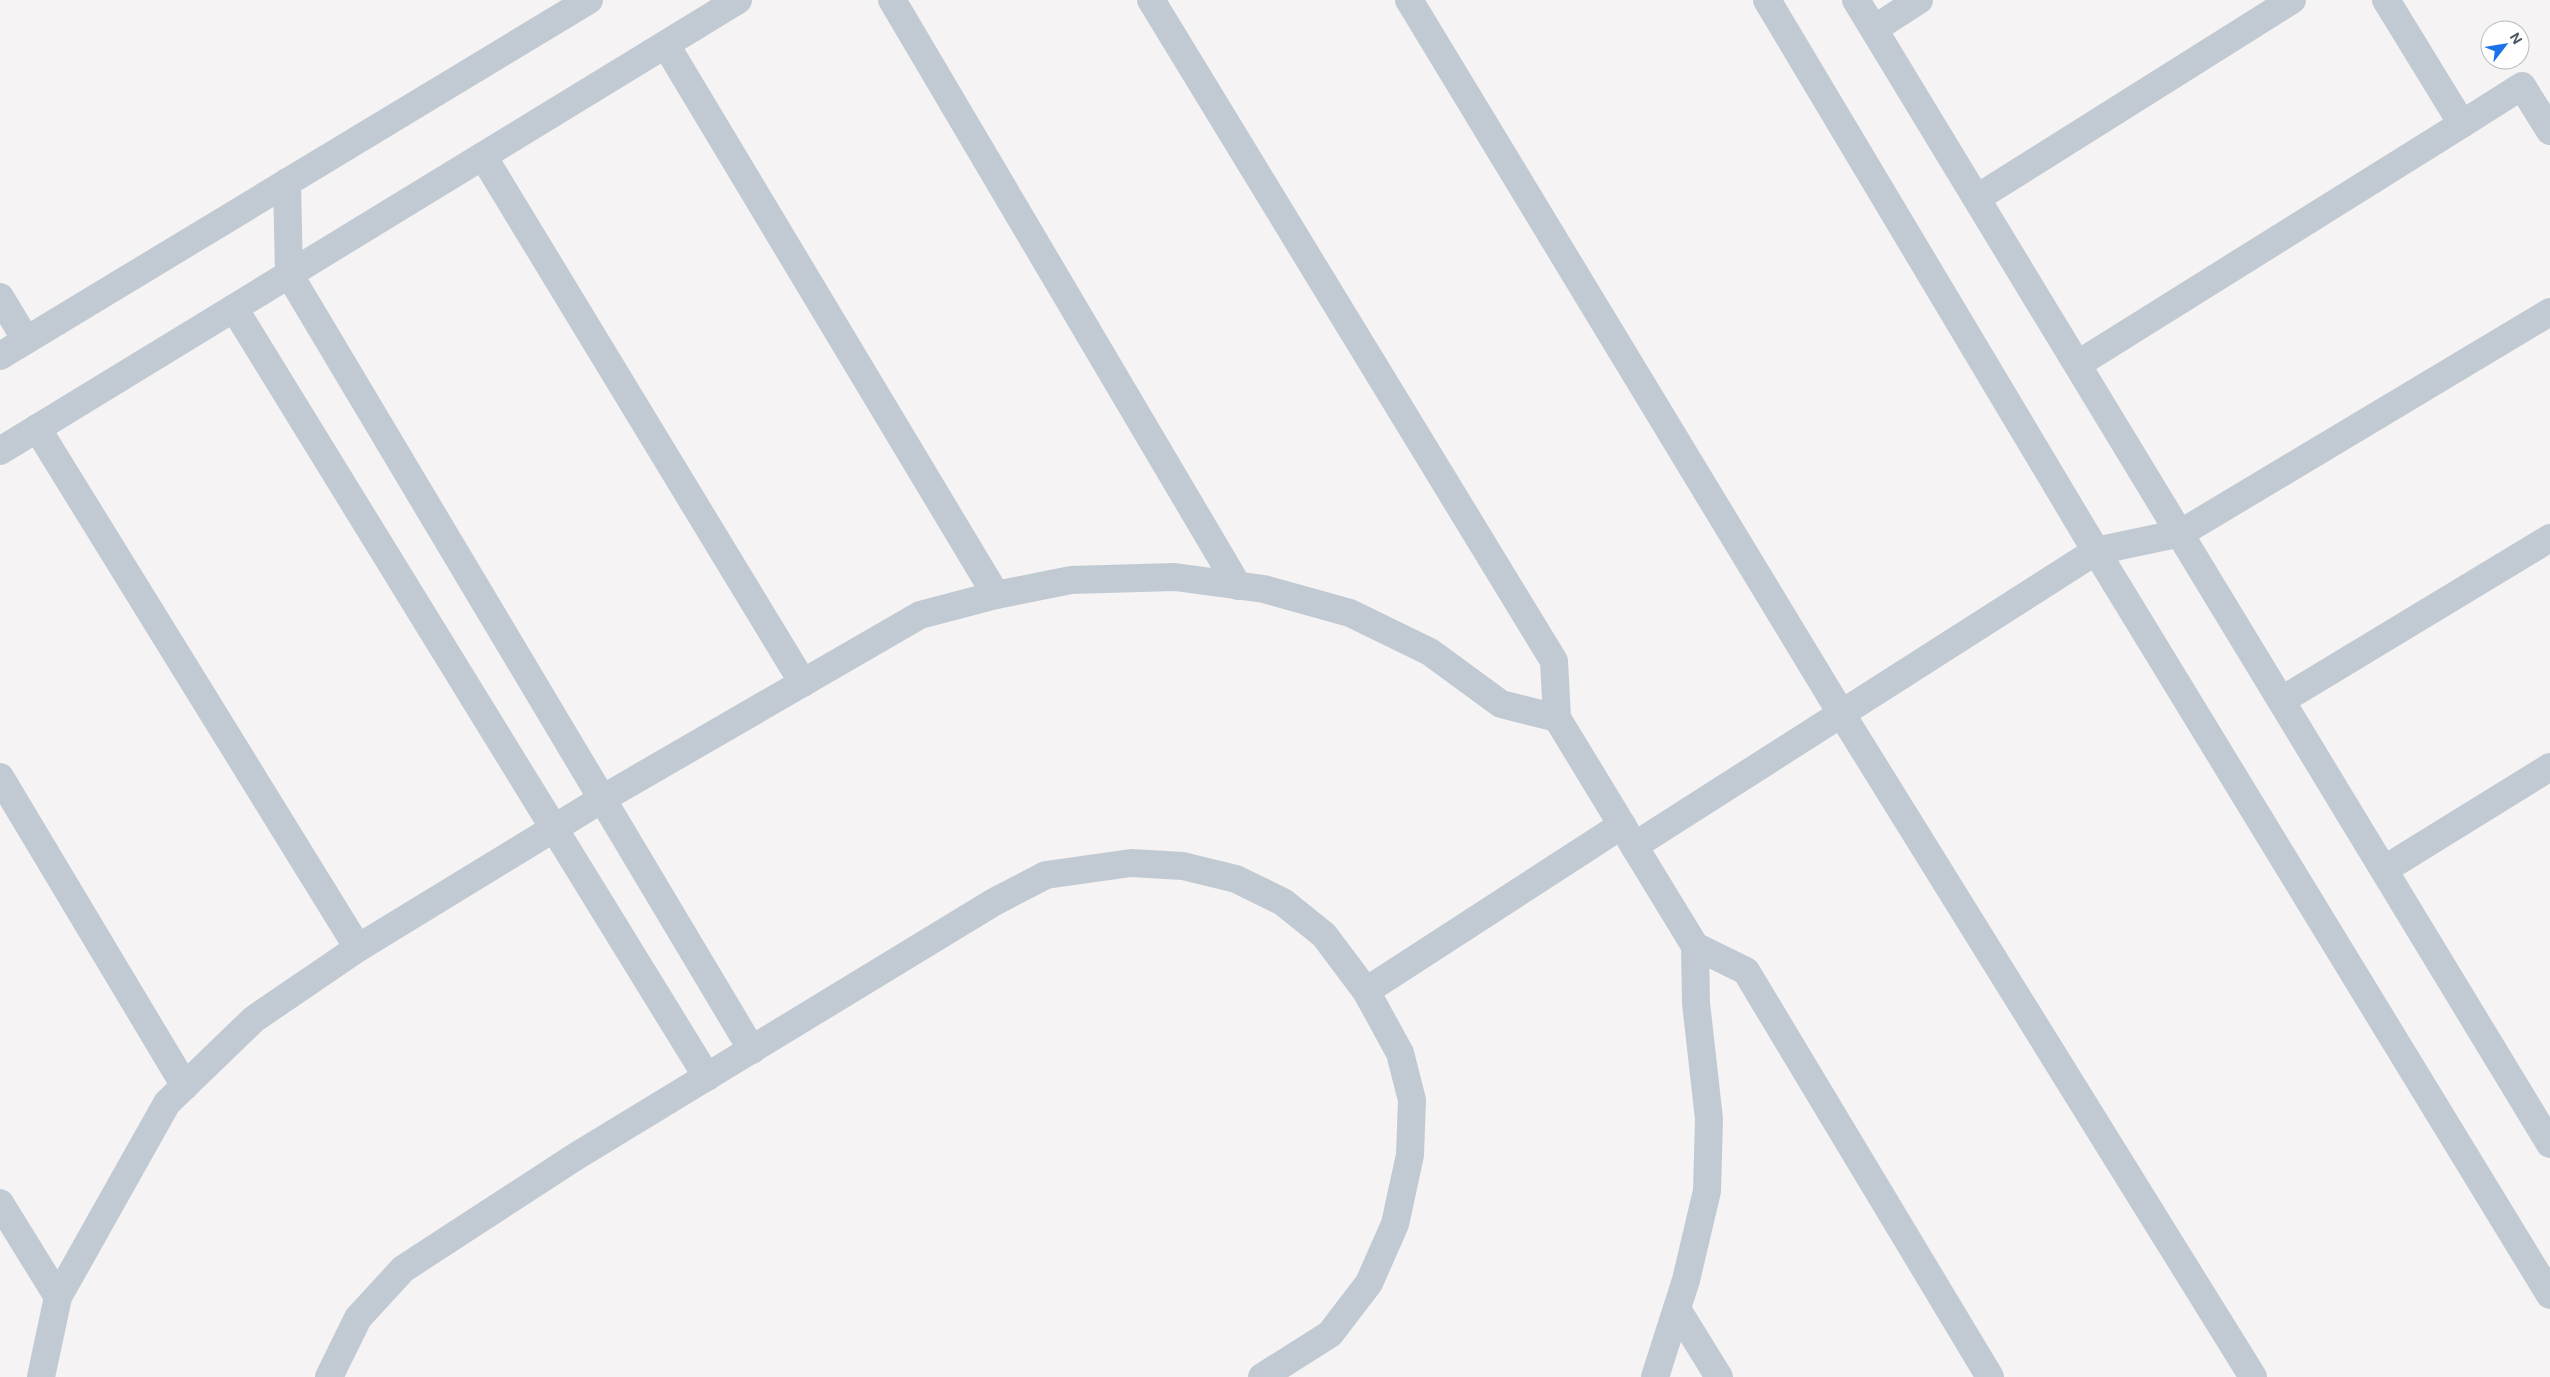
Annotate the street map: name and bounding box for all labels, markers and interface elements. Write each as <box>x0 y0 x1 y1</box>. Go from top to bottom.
north arrow <box>2480 20 2530 70</box>
text: N <box>2506 29 2526 47</box>

